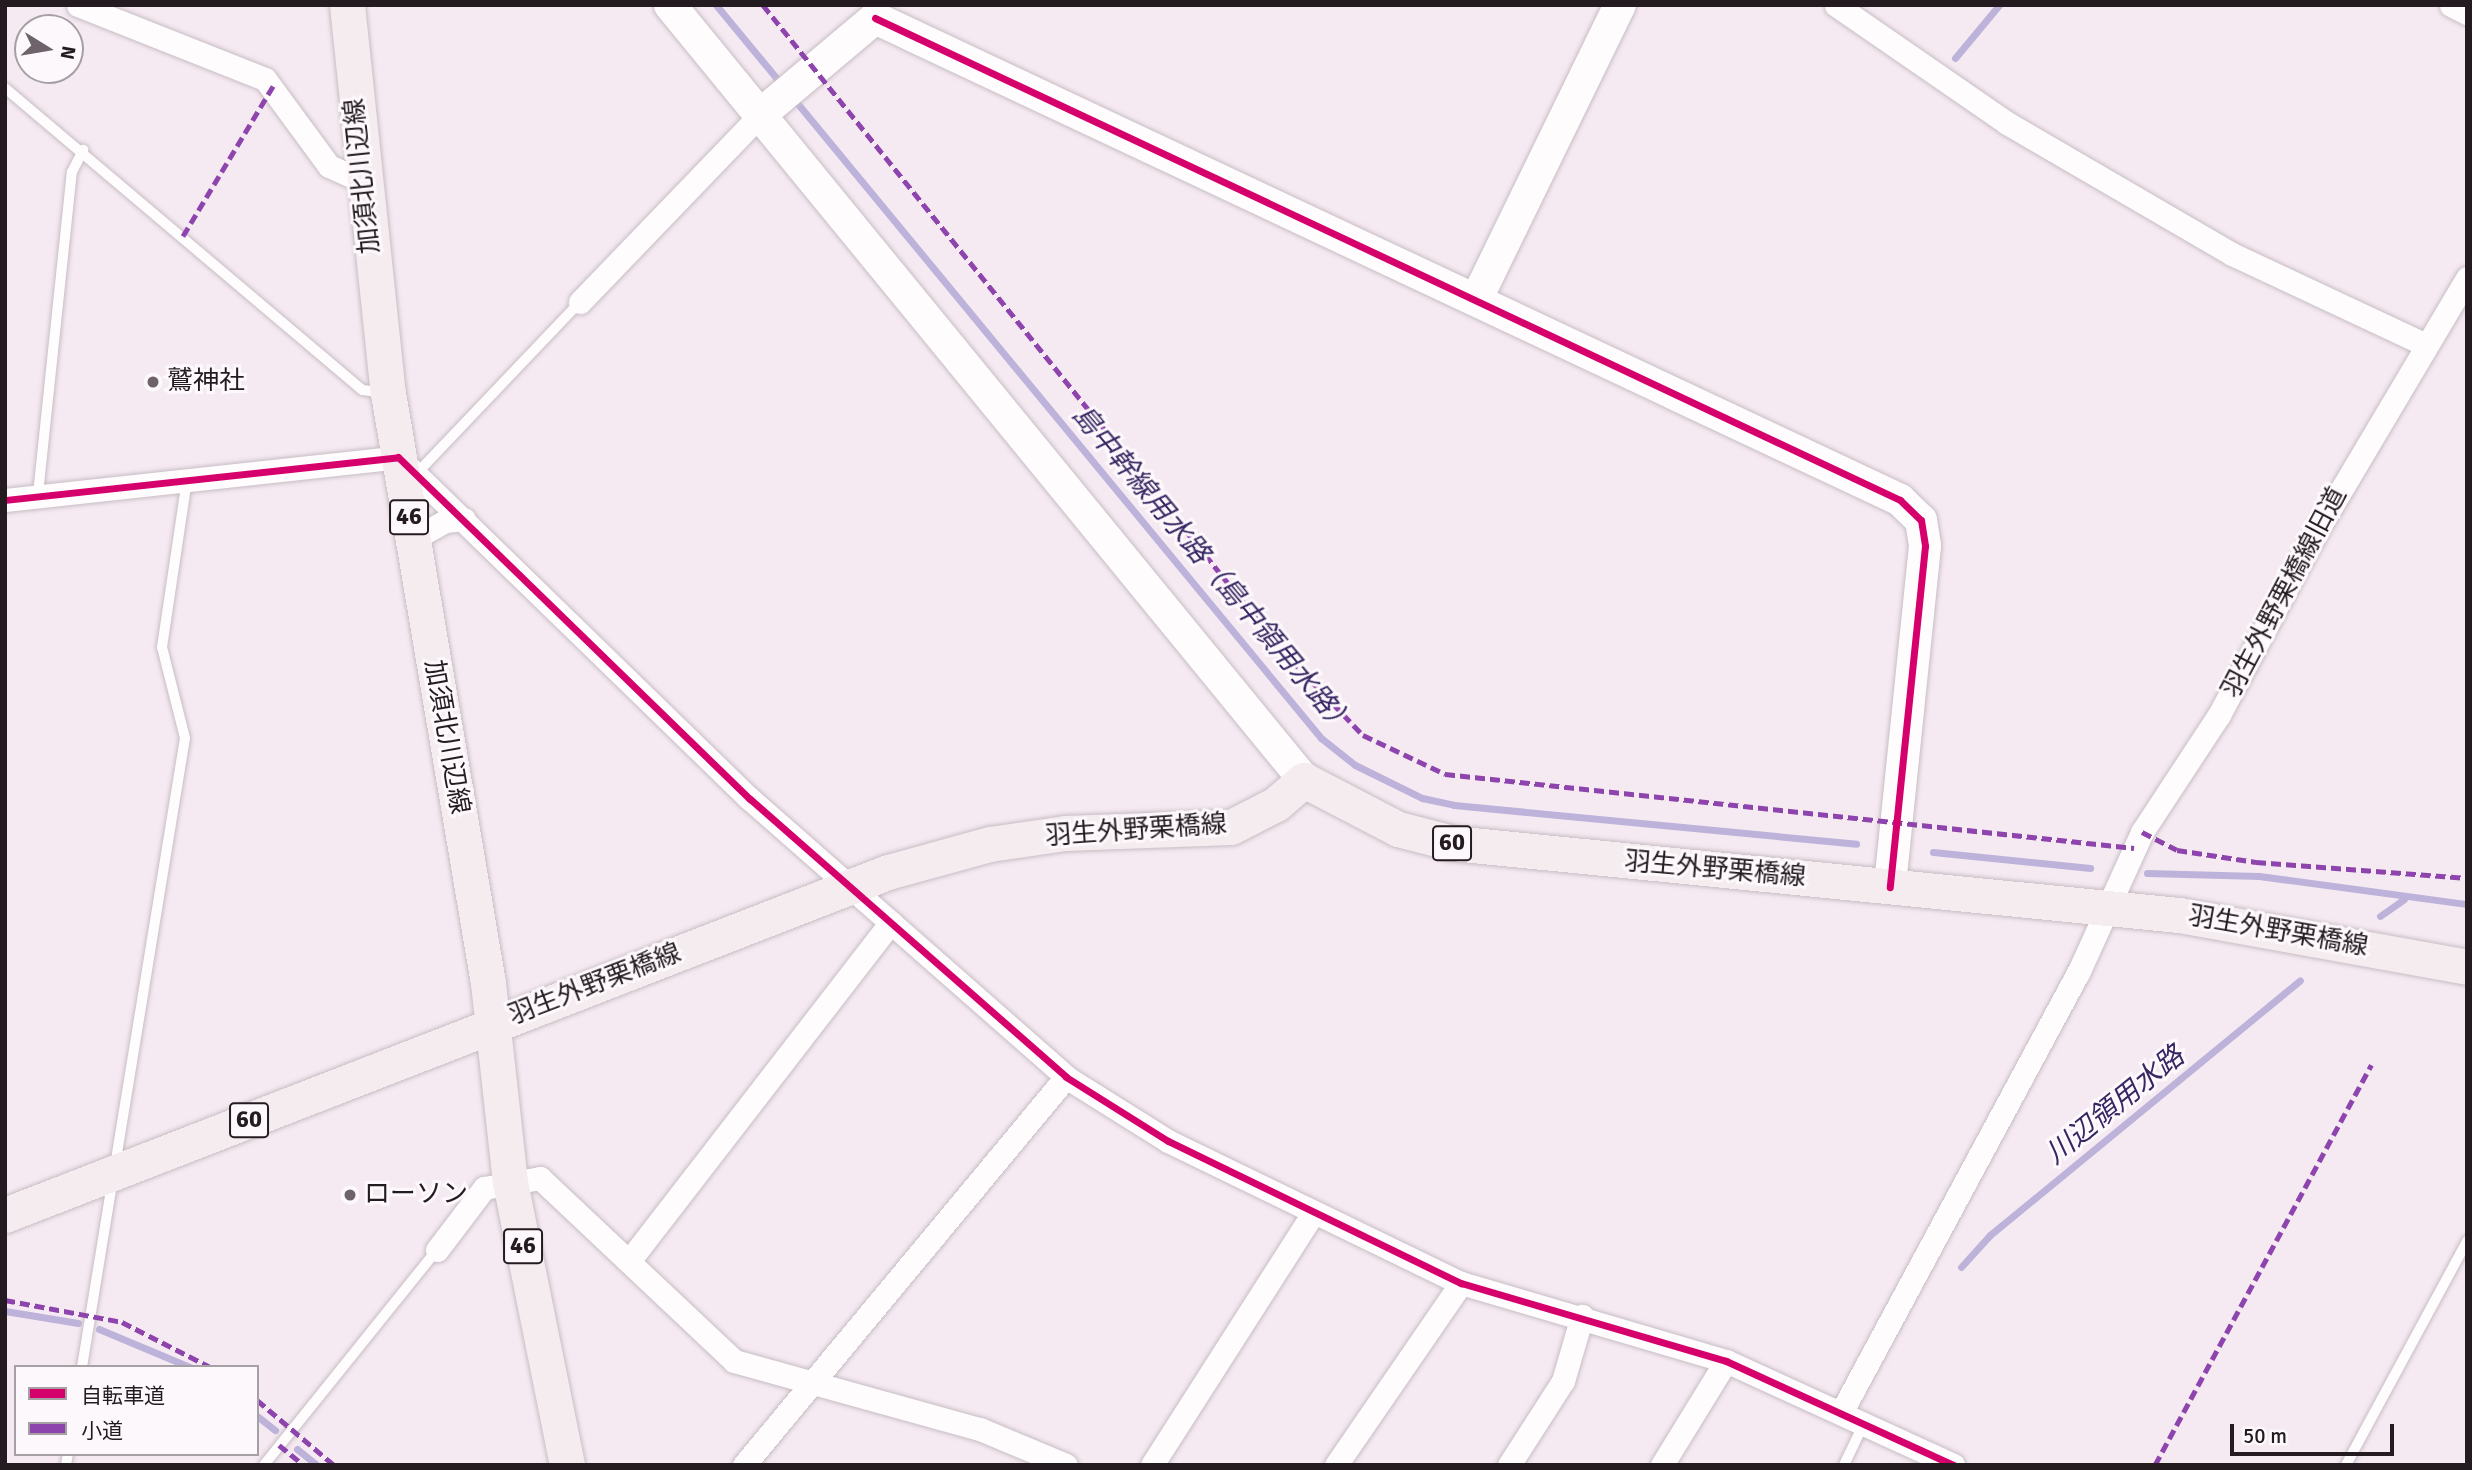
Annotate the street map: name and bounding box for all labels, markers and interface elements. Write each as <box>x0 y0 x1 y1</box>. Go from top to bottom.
north arrow <box>14 14 84 84</box>
text: N <box>55 44 81 61</box>
street label: 加須北川辺線 <box>339 97 387 255</box>
place label: 鷲神社 <box>167 366 245 398</box>
marker: 鷲神社 <box>145 374 161 390</box>
water label: 島中幹線用水路（島中領用水路） <box>1065 398 1361 742</box>
street label: 羽生外野栗橋線旧道 <box>2216 482 2354 704</box>
road number: 46 <box>388 496 430 538</box>
street label: 加須北川辺線 <box>417 657 475 817</box>
street label: 羽生外野栗橋線 <box>1044 809 1228 853</box>
road number: 60 <box>1431 822 1473 864</box>
street label: 羽生外野栗橋線 <box>1623 847 1807 893</box>
street label: 羽生外野栗橋線 <box>2186 901 2370 963</box>
street label: 羽生外野栗橋線 <box>504 938 686 1032</box>
water label: 川辺領用水路 <box>2039 1039 2191 1171</box>
road number: 60 <box>228 1100 270 1140</box>
place label: ローソン <box>364 1179 468 1211</box>
marker: ローソン <box>342 1187 358 1203</box>
road number: 46 <box>502 1226 544 1266</box>
legend <box>14 1365 259 1456</box>
text: 自転車道 <box>81 1383 165 1409</box>
scale bar <box>2234 1410 2398 1454</box>
text: 小道 <box>81 1418 123 1444</box>
text: 50 m <box>2243 1423 2287 1449</box>

